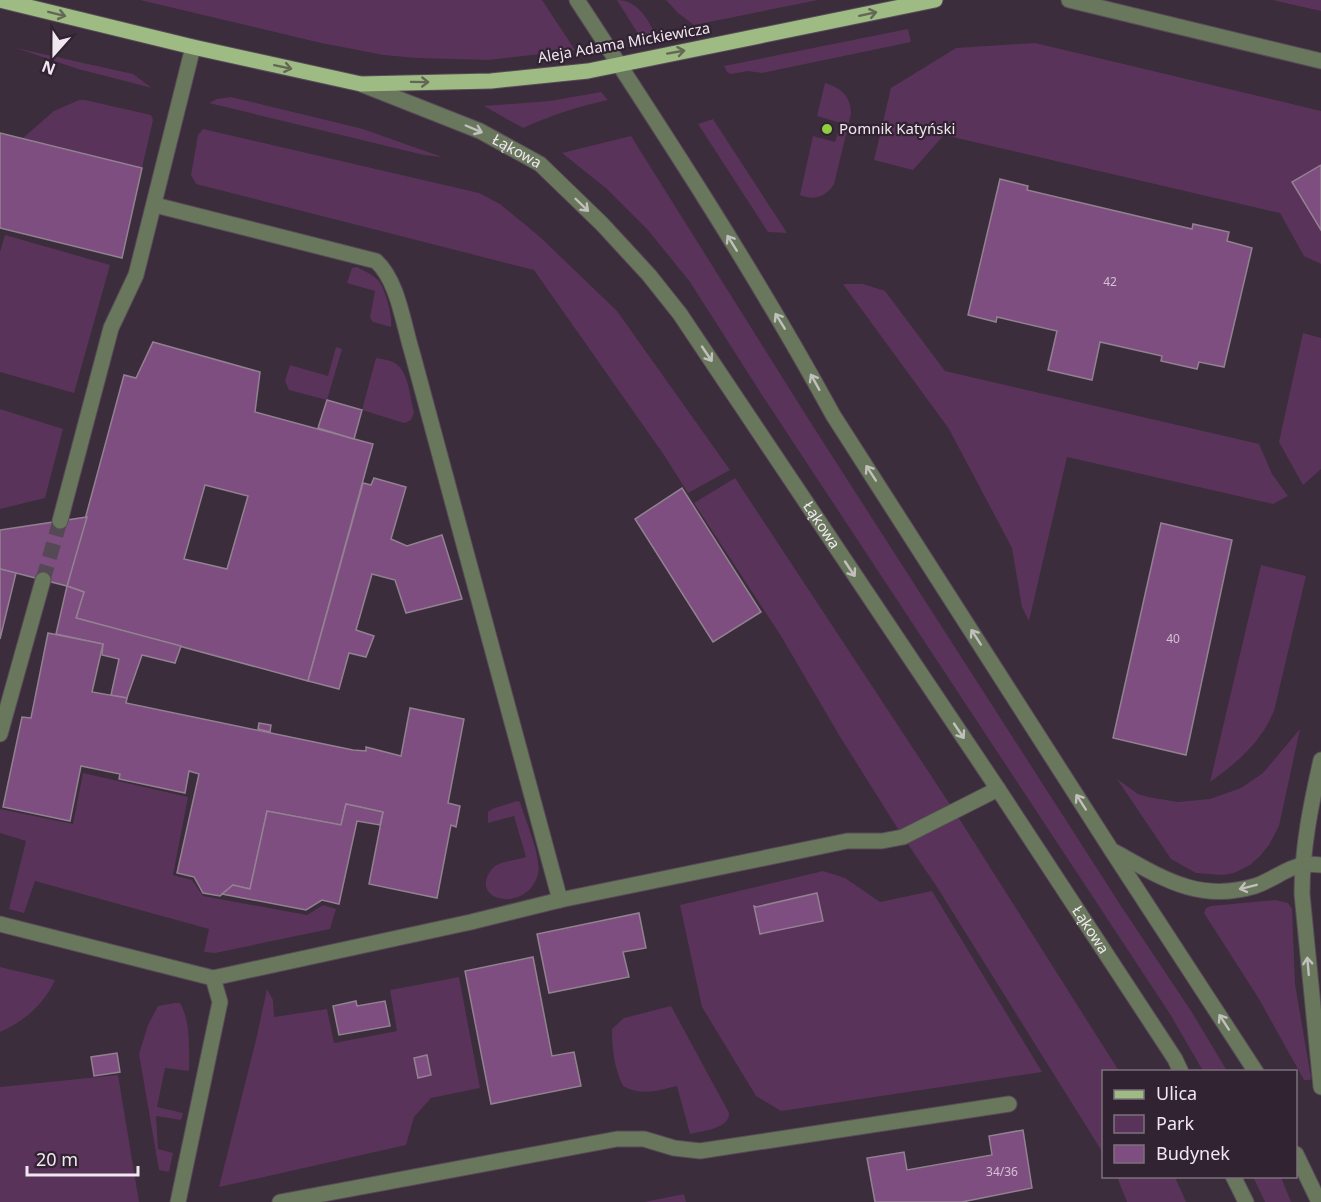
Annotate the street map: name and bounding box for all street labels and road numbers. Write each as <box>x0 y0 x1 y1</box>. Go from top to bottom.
street label: Aleja Adama Mickiewicza <box>536 17 712 67</box>
street label: Łąkowa <box>489 129 546 172</box>
street label: Łąkowa <box>799 497 845 552</box>
street label: Łąkowa <box>1068 902 1114 957</box>

